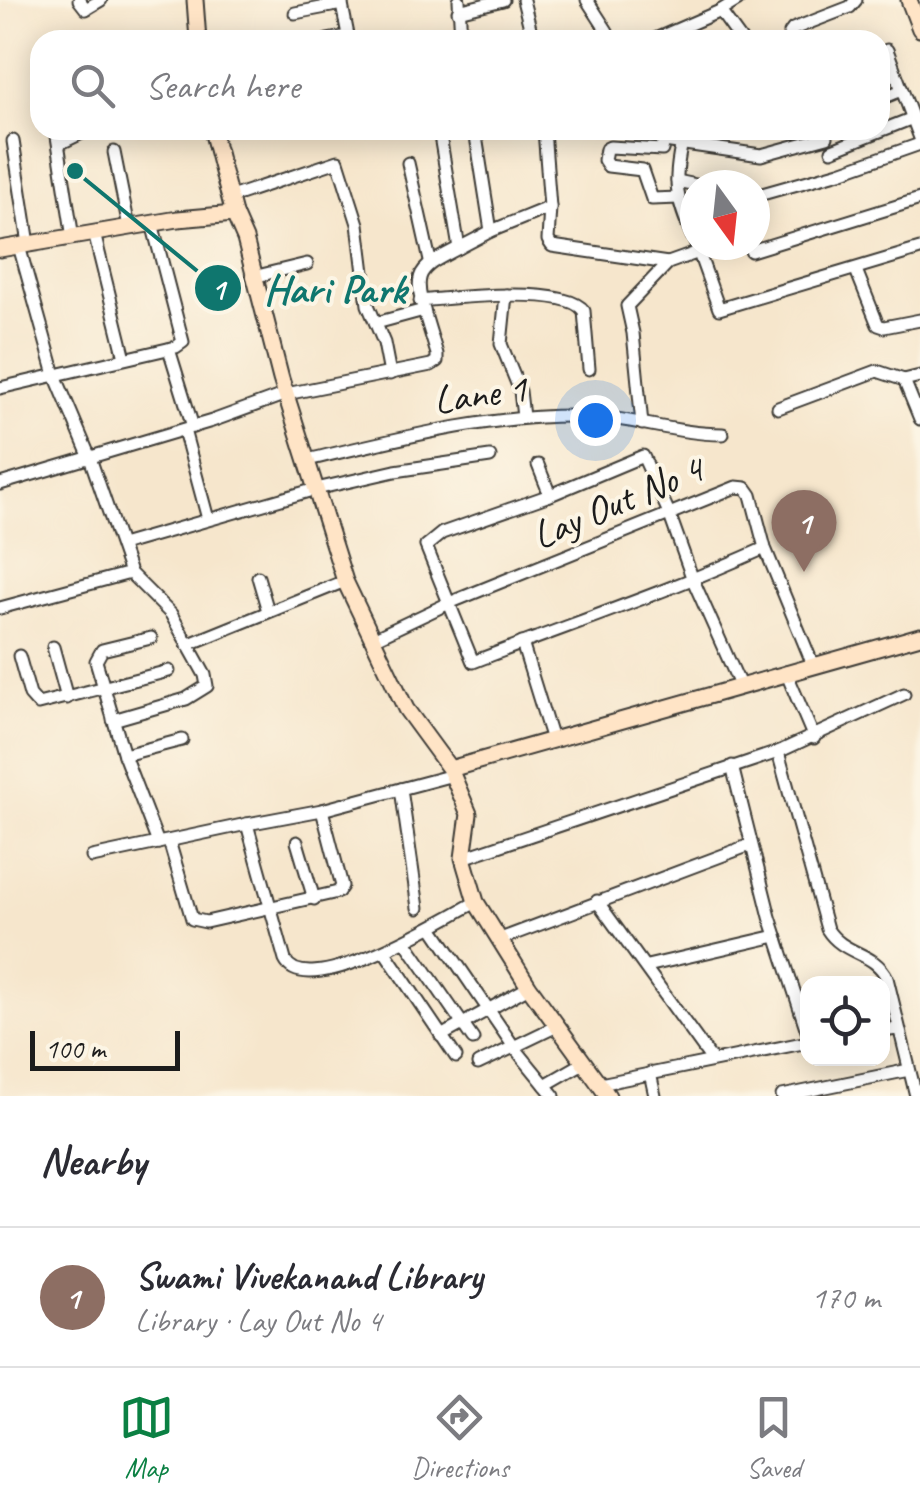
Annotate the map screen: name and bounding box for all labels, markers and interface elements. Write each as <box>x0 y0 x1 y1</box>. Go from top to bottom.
search box <box>30 30 890 140</box>
icon: search <box>65 58 120 113</box>
text: Search here <box>145 62 300 109</box>
north arrow <box>680 170 770 260</box>
callout: Hari Park <box>193 252 427 324</box>
text: Hari Park <box>264 263 410 316</box>
text: 1 <box>211 270 228 308</box>
street label: Lane 1 <box>431 362 532 425</box>
your location <box>570 395 621 446</box>
street label: Lay Out No 4 <box>525 442 714 560</box>
pin: 1 <box>772 490 836 572</box>
map controls <box>800 976 890 1066</box>
button: locate <box>800 976 890 1066</box>
scale bar <box>30 1026 180 1070</box>
text: 100 m <box>45 1031 105 1066</box>
text: Nearby <box>40 1135 146 1188</box>
text: Swami Vivekanand Library <box>135 1253 482 1300</box>
text: 1 <box>65 1277 80 1318</box>
text: 170 m <box>811 1277 880 1318</box>
text: Library · Lay Out No 4 <box>135 1300 381 1341</box>
tab: Map <box>119 1390 174 1485</box>
tab: Directions <box>411 1390 509 1485</box>
tab: Saved <box>746 1390 801 1485</box>

